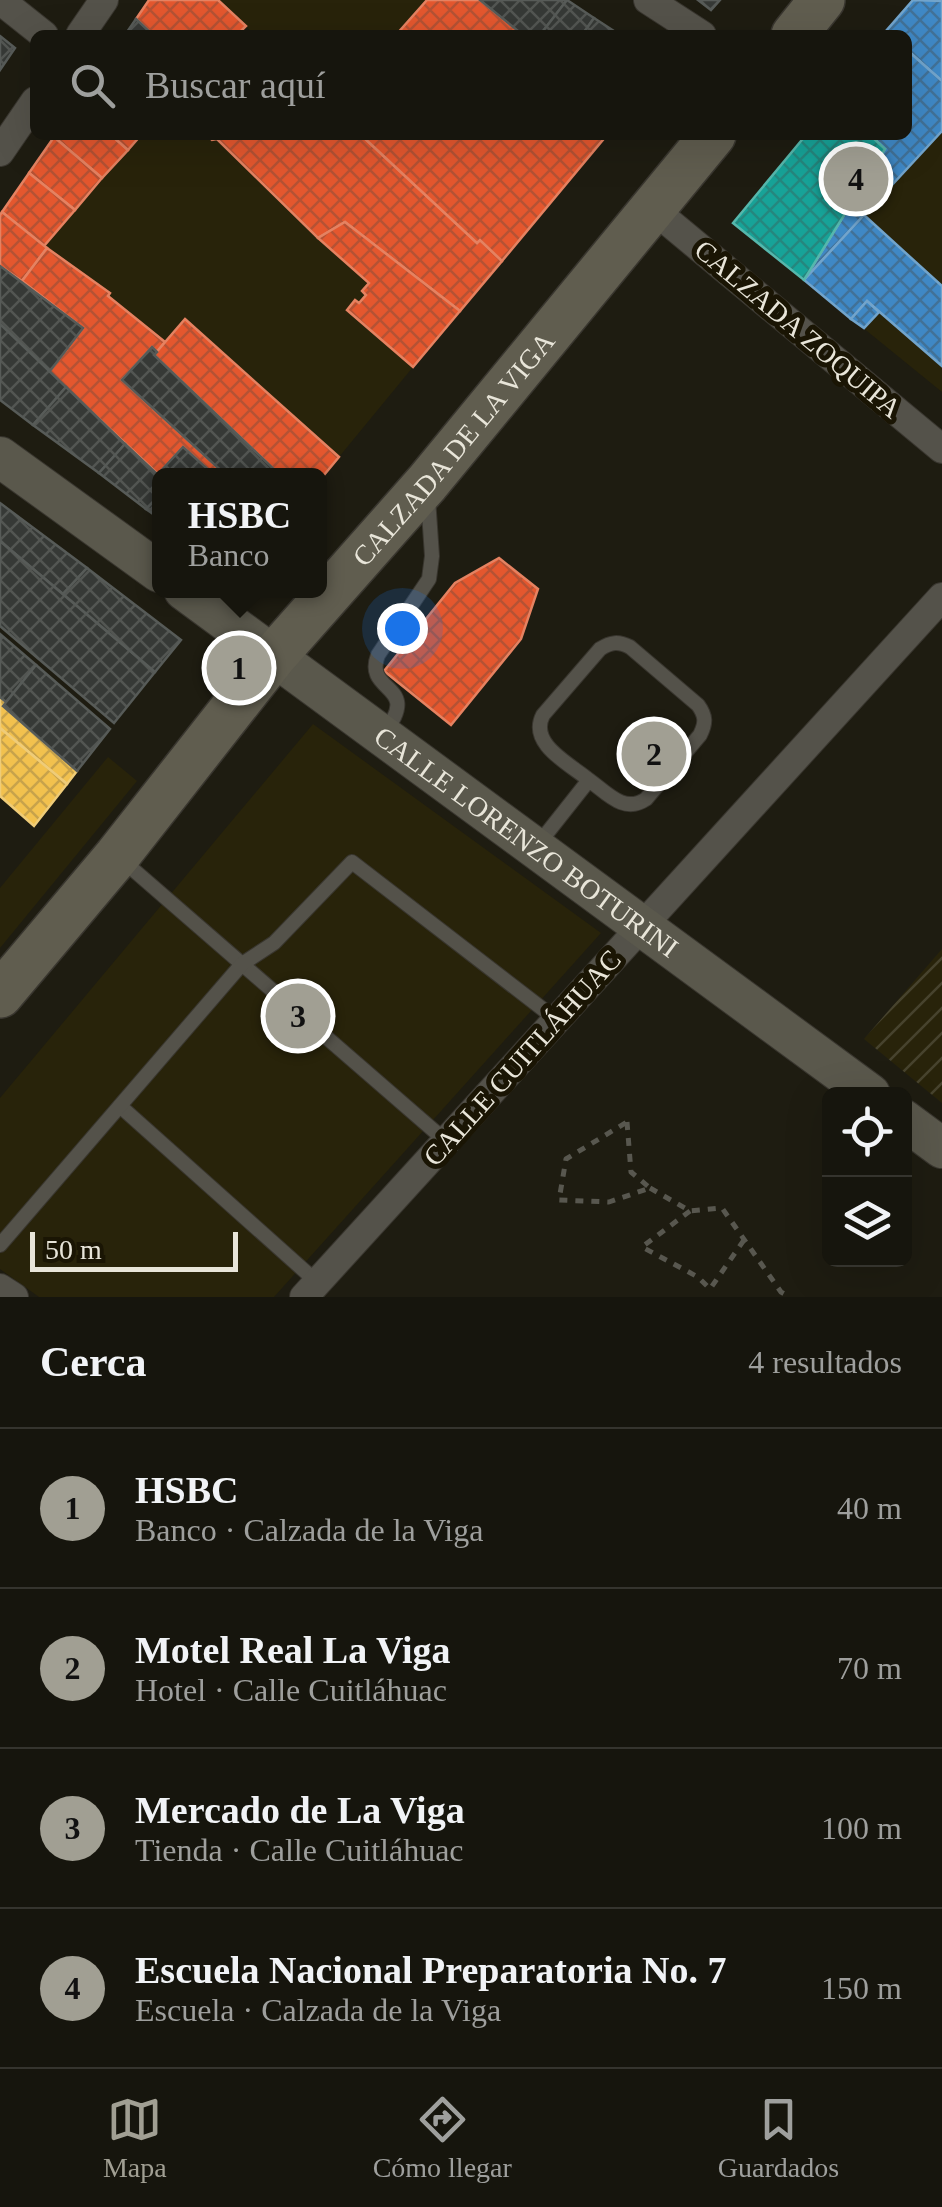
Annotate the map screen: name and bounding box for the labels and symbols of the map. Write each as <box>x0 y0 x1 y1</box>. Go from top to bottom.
pin: 4 <box>824 142 888 216</box>
street label: CALZADA ZOQUIPA <box>689 234 908 425</box>
street label: CALZADA DE LA VIGA <box>346 325 561 572</box>
your location <box>377 603 428 654</box>
pin: 1 <box>206 630 272 706</box>
pin: 2 <box>622 716 686 792</box>
street label: CALLE LORENZO BOTURINI <box>369 720 684 963</box>
street label: CALLE CUITLÁHUAC <box>417 944 627 1172</box>
pin: 3 <box>266 978 330 1054</box>
scale bar <box>30 1227 238 1272</box>

